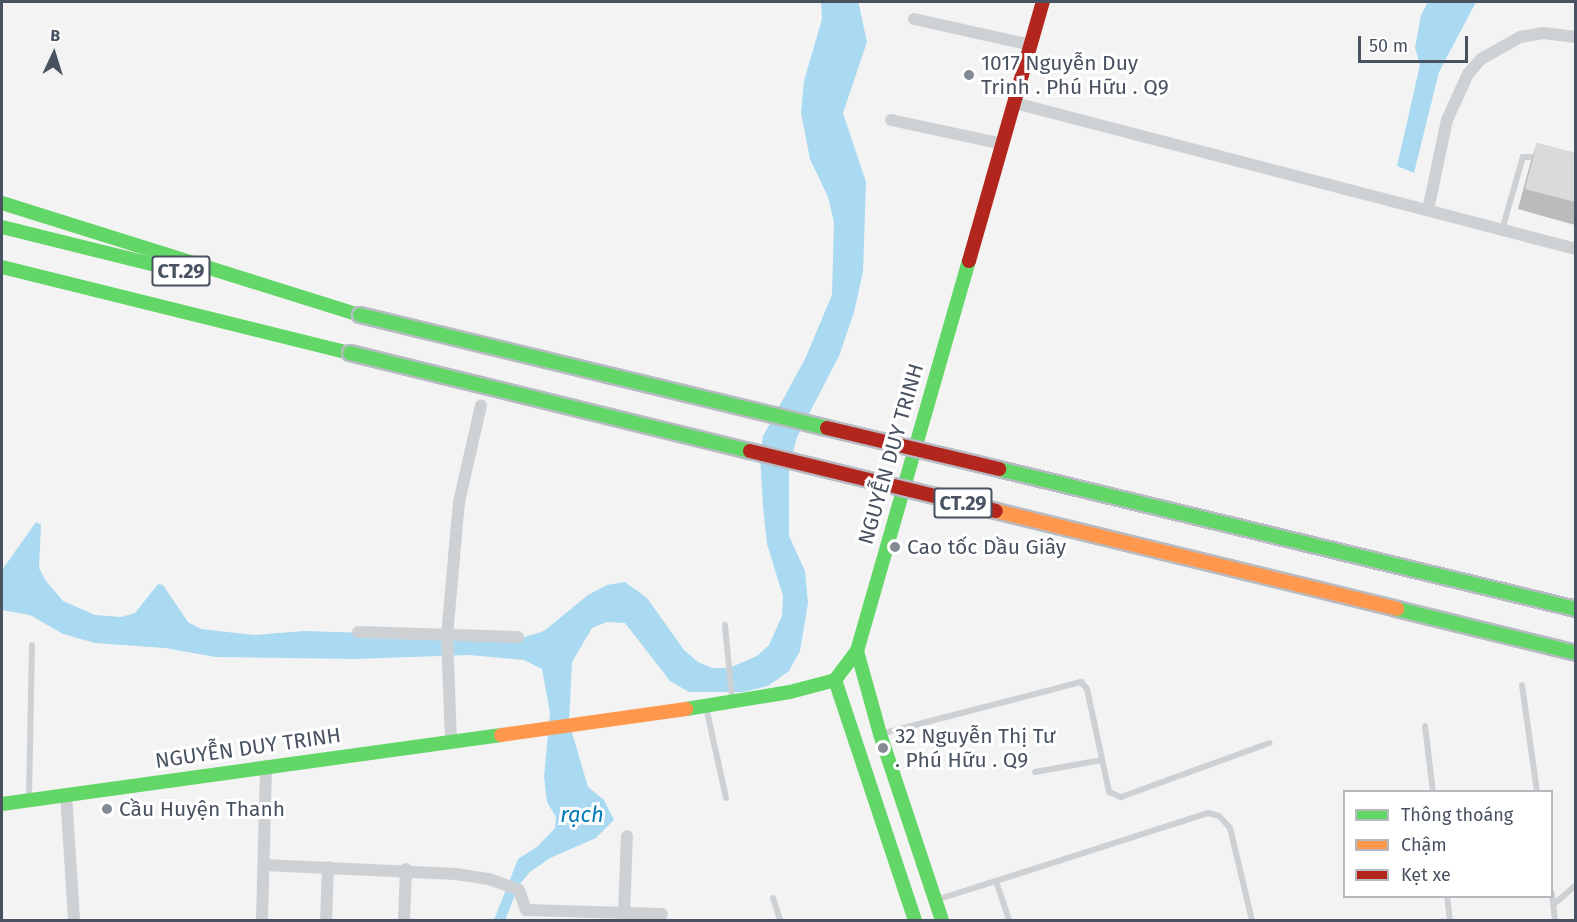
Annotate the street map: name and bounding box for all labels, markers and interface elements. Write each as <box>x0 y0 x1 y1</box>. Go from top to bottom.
north arrow <box>24 24 84 84</box>
scale bar <box>1361 24 1470 62</box>
text: B <box>50 26 61 45</box>
text: 50 m <box>1369 35 1408 57</box>
place label: 1017 Nguyễn Duy Trinh . Phú Hữu . Q9 <box>981 50 1169 100</box>
marker: 1017 Nguyễn Duy Trinh . Phú Hữu . Q9 <box>962 68 976 82</box>
road number: CT.29 <box>151 254 211 288</box>
street label: NGUYỄN DUY TRINH <box>853 361 929 547</box>
road number: CT.29 <box>933 486 993 520</box>
place label: Cao tốc Dầu Giây <box>907 534 1066 560</box>
marker: Cao tốc Dầu Giây <box>888 540 902 554</box>
street label: NGUYỄN DUY TRINH <box>154 723 342 773</box>
place label: 32 Nguyễn Thị Tư . Phú Hữu . Q9 <box>895 723 1055 773</box>
marker: 32 Nguyễn Thị Tư . Phú Hữu . Q9 <box>876 741 890 755</box>
legend <box>1343 790 1553 898</box>
place label: Cầu Huyện Thanh <box>119 796 285 822</box>
marker: Cầu Huyện Thanh <box>100 802 114 816</box>
water label: rạch <box>560 802 604 828</box>
text: Thông thoáng <box>1401 804 1513 826</box>
text: Chậm <box>1401 834 1447 856</box>
text: Kẹt xe <box>1401 864 1451 886</box>

